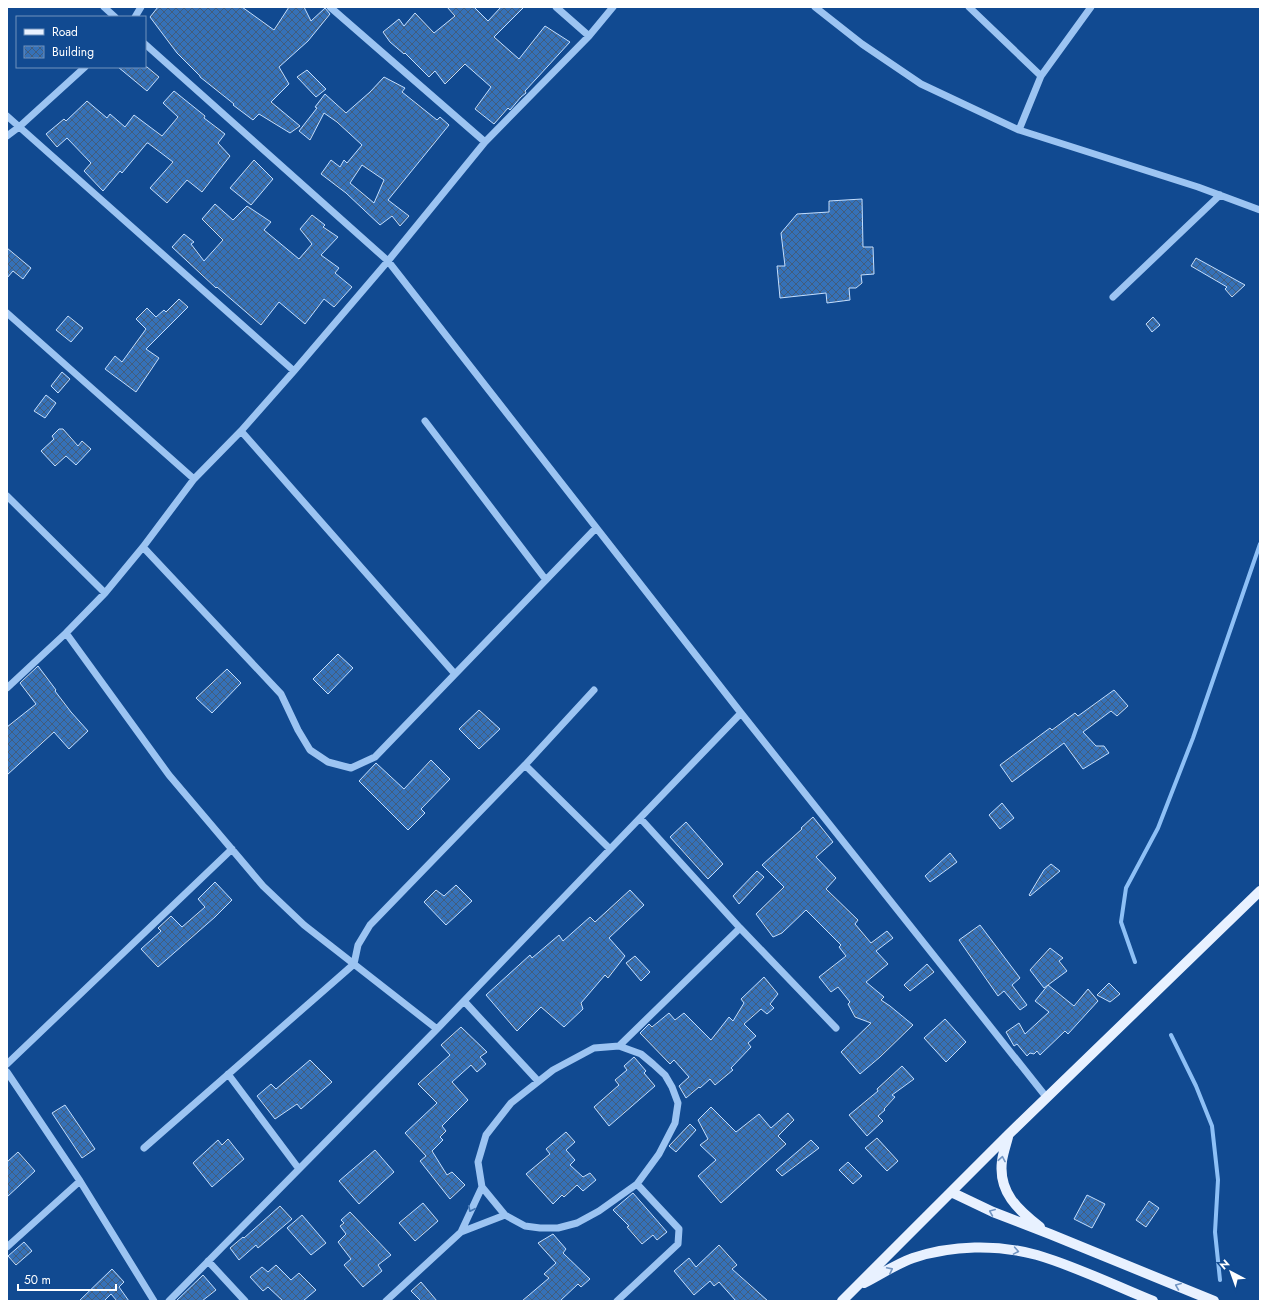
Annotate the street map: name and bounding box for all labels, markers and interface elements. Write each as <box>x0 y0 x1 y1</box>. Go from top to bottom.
legend <box>16 16 146 68</box>
text: Road <box>52 23 78 41</box>
text: Building <box>52 43 94 61</box>
one-way arrow <box>998 1156 1006 1162</box>
one-way arrow <box>468 1205 476 1213</box>
one-way arrow <box>989 1208 996 1216</box>
one-way arrow <box>1013 1246 1019 1255</box>
north arrow <box>1211 1252 1251 1292</box>
text: N <box>1216 1256 1233 1273</box>
scale bar <box>18 1266 116 1292</box>
one-way arrow <box>885 1267 893 1275</box>
text: 50 m <box>24 1271 51 1289</box>
one-way arrow <box>1175 1283 1182 1291</box>

